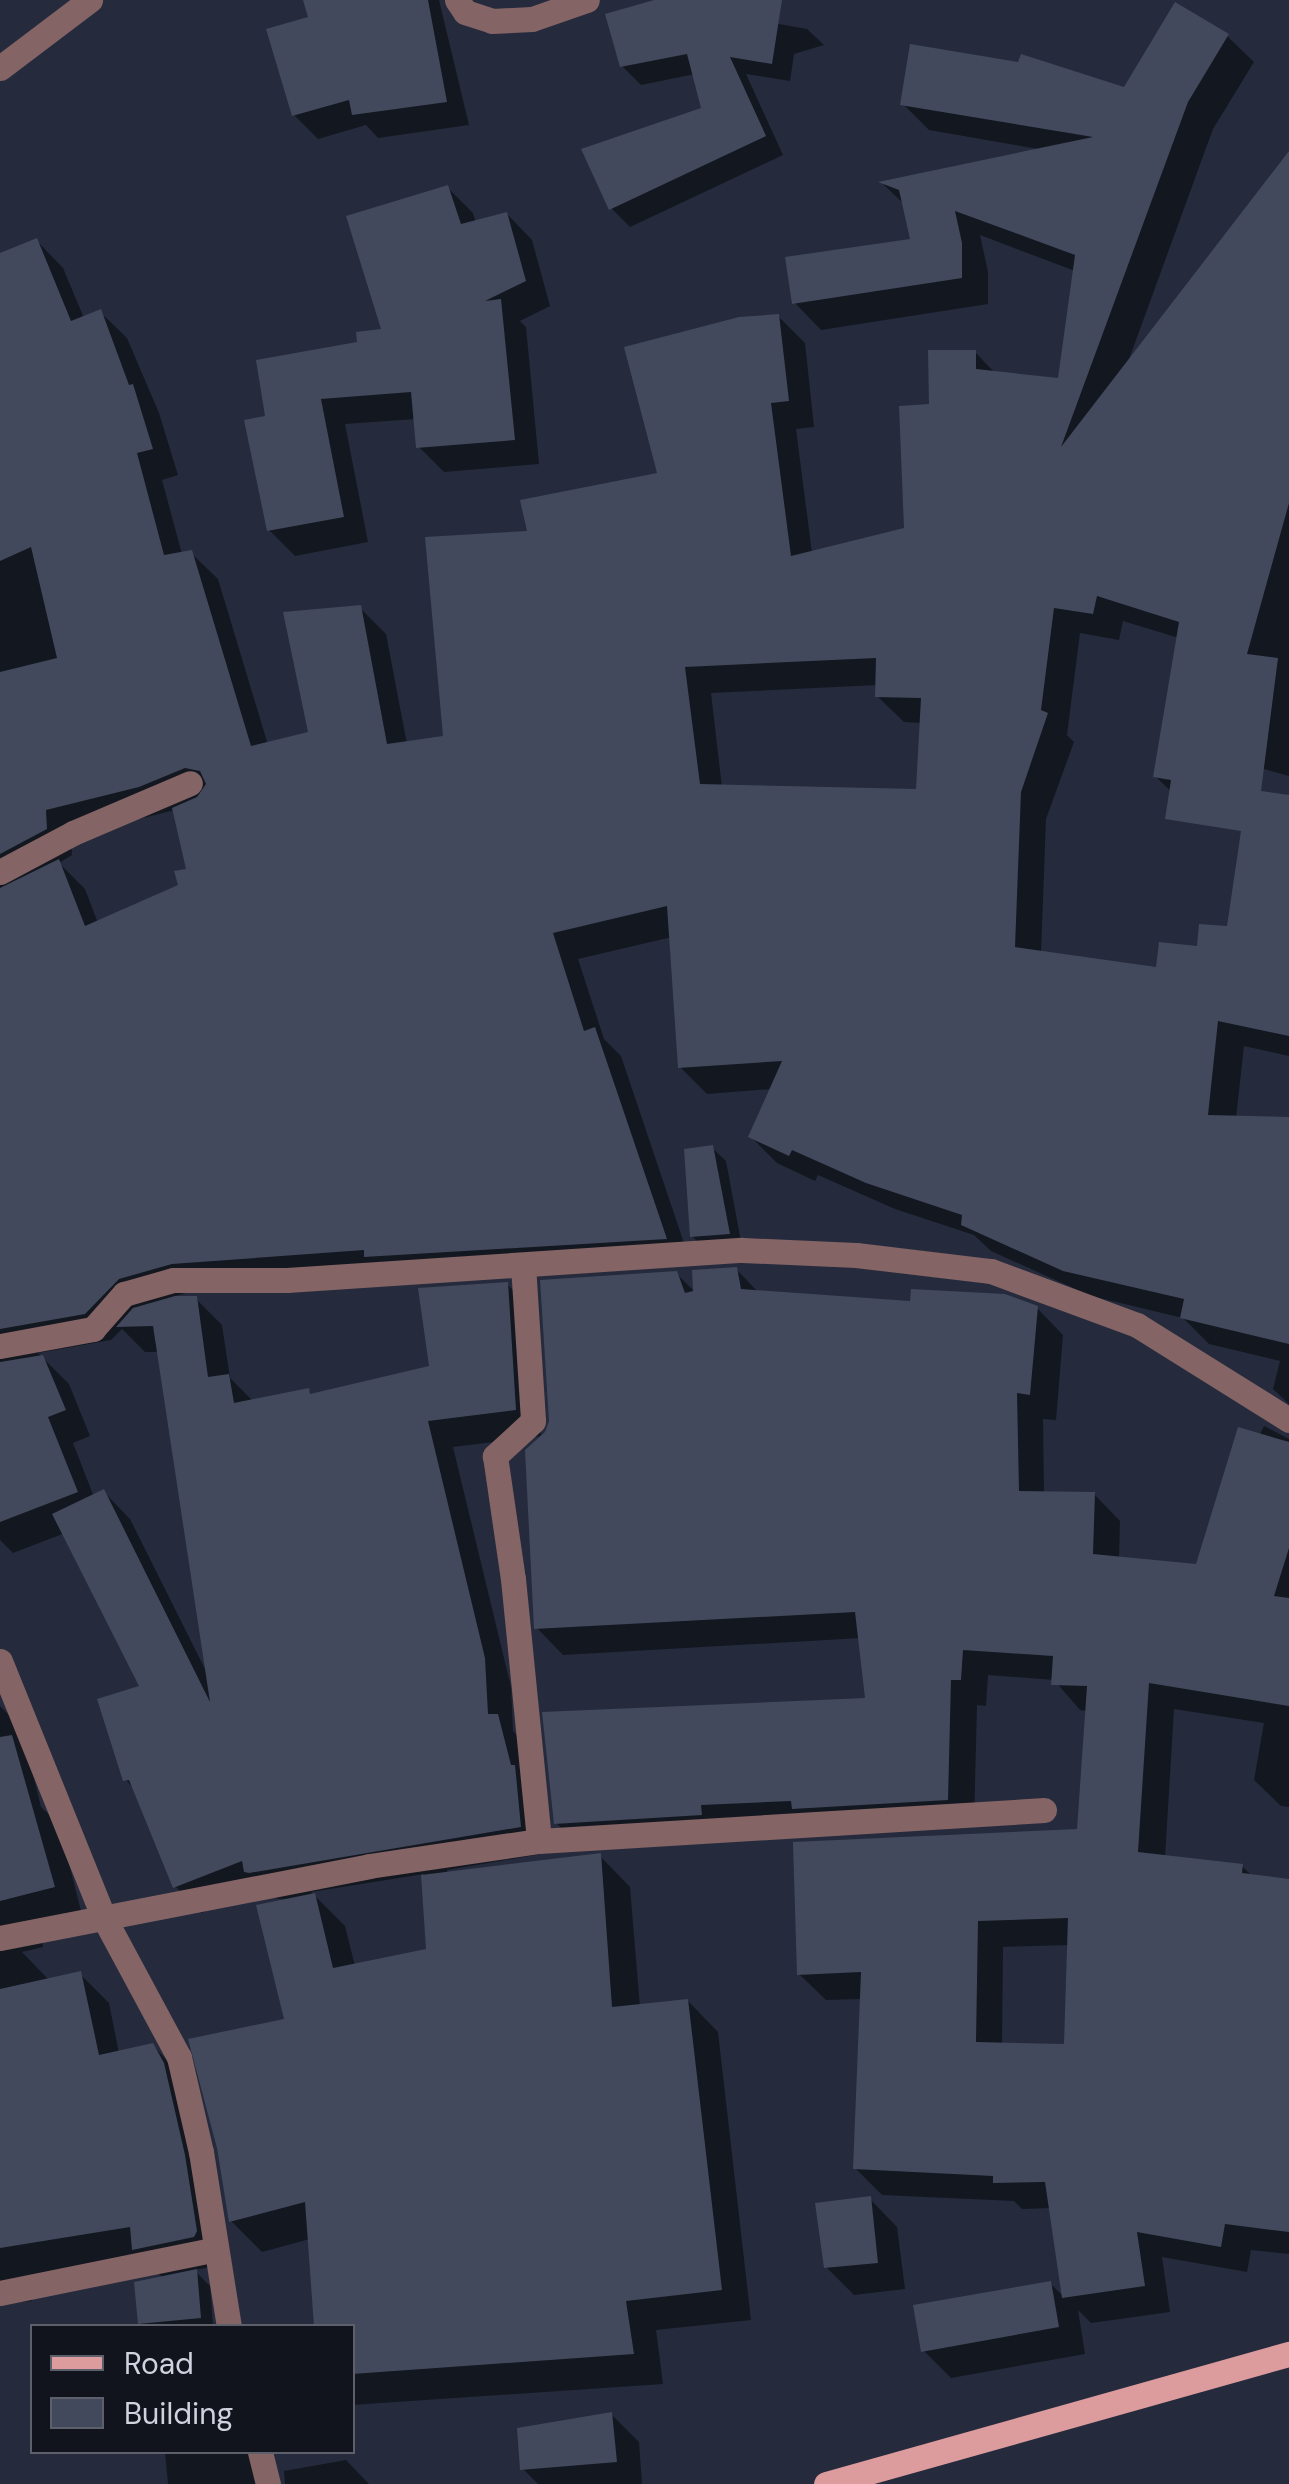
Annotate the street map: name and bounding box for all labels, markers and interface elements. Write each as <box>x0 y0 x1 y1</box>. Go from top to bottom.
legend <box>30 2324 355 2454</box>
text: Road <box>124 2344 194 2383</box>
text: Building <box>124 2394 233 2433</box>

